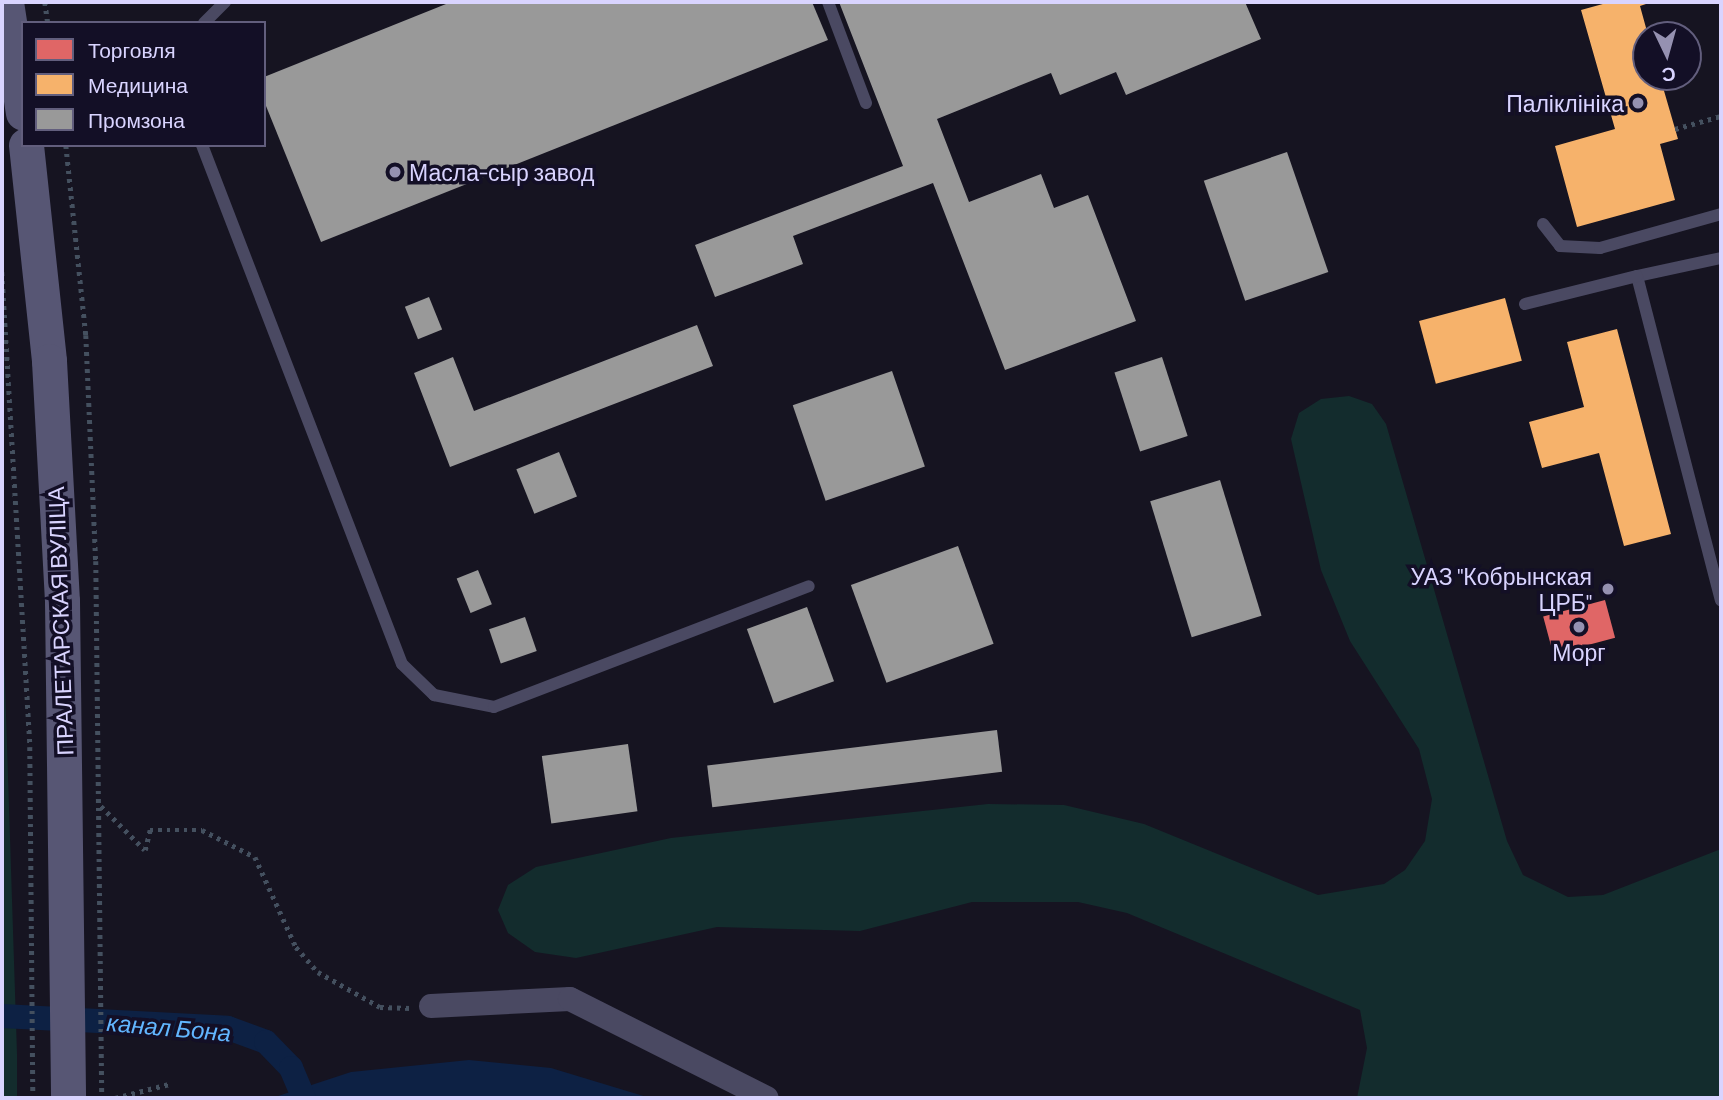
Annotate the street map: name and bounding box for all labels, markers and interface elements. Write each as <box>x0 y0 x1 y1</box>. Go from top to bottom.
legend <box>21 21 266 147</box>
north arrow <box>1632 21 1702 91</box>
text: Торговля <box>88 37 176 62</box>
text: С <box>1661 63 1677 87</box>
text: Медицина <box>88 72 188 97</box>
place label: Паліклініка <box>1506 89 1624 117</box>
marker: Паліклініка <box>1630 95 1646 111</box>
text: Промзона <box>88 107 185 132</box>
place label: Масла-сыр завод <box>409 158 594 186</box>
marker: Масла-сыр завод <box>387 164 403 180</box>
street label: ПРАЛЕТАРСКАЯ ВУЛІЦА <box>42 486 78 756</box>
place label: УАЗ "Кобрынская ЦРБ" <box>1411 562 1592 616</box>
marker: УАЗ "Кобрынская ЦРБ" <box>1598 579 1618 599</box>
marker: Морг <box>1571 619 1587 635</box>
place label: Морг <box>1552 638 1606 666</box>
water label: канал Бона <box>106 1007 232 1047</box>

